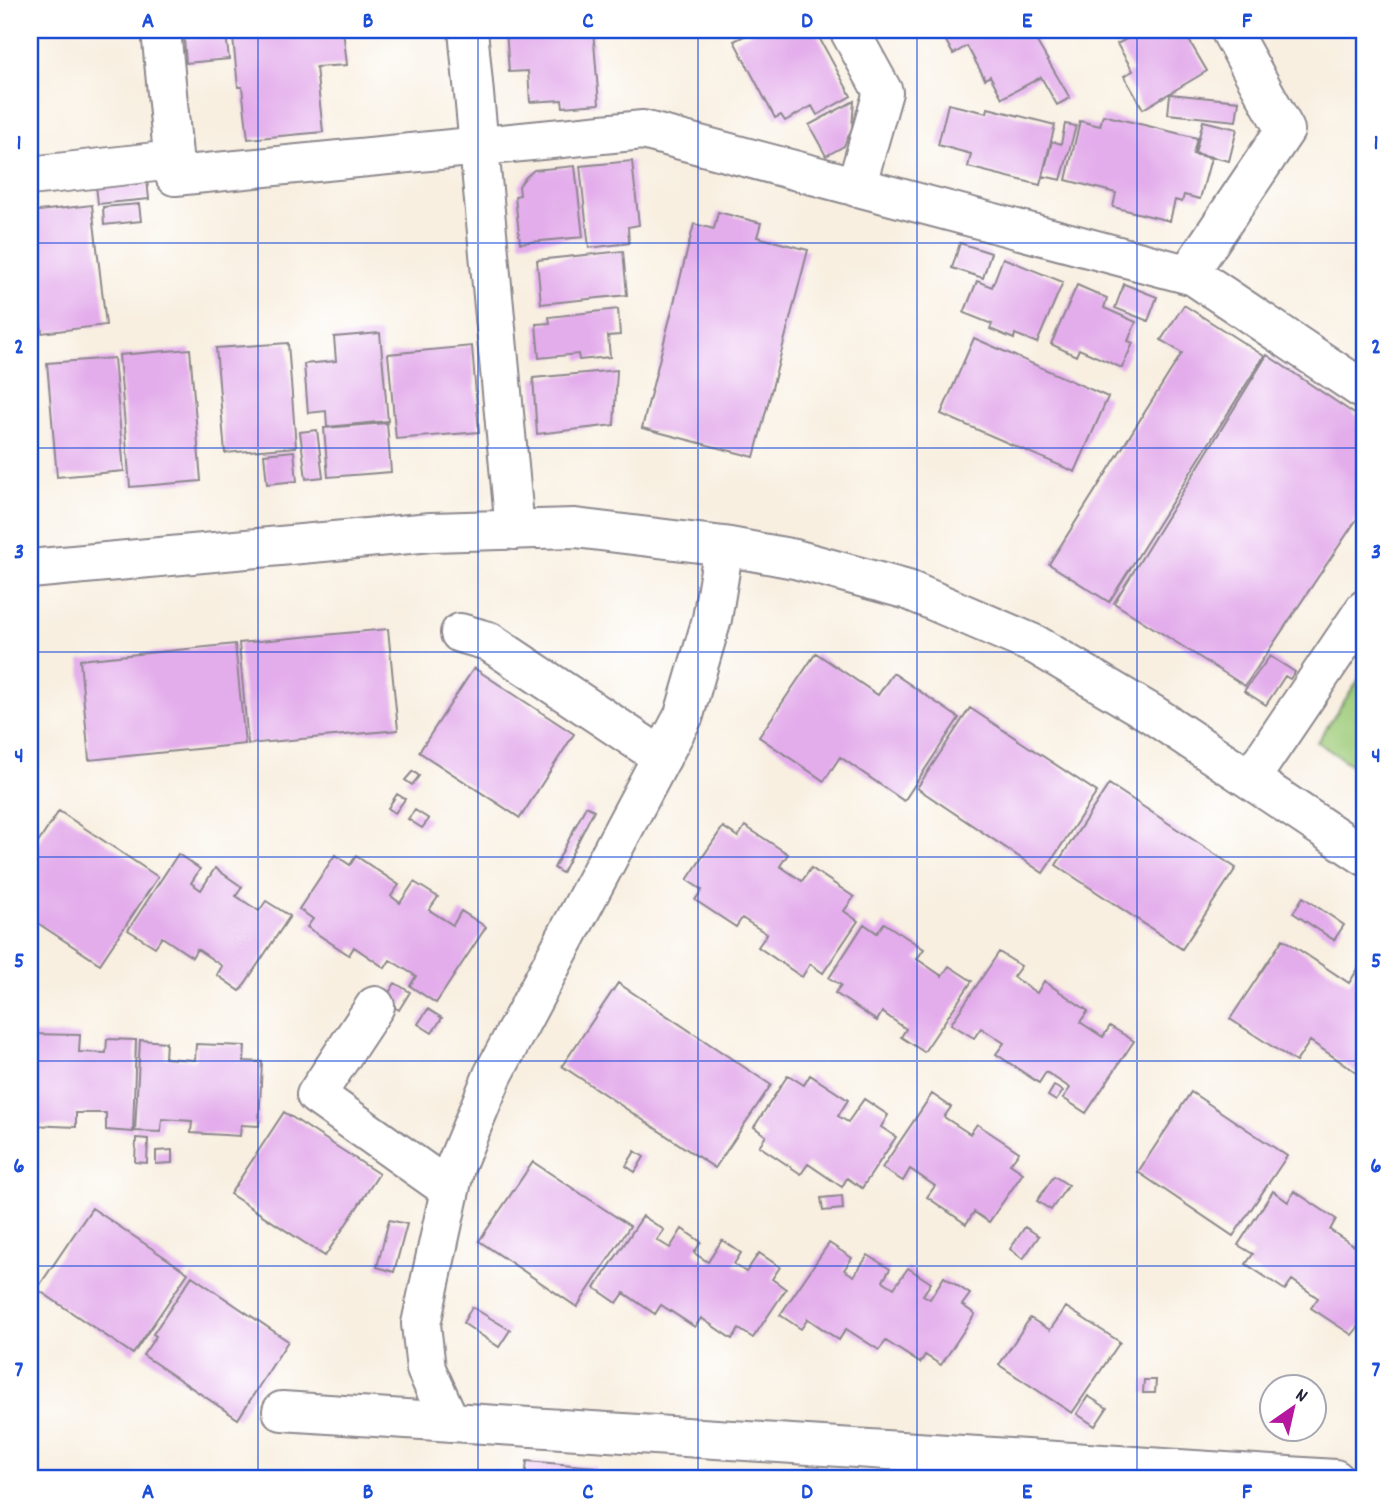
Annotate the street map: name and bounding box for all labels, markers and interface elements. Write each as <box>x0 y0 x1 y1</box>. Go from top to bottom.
text: A <box>142 6 154 39</box>
text: B <box>363 6 374 39</box>
text: C <box>582 6 594 39</box>
text: D <box>801 6 813 39</box>
text: E <box>1022 6 1033 39</box>
text: F <box>1242 6 1253 39</box>
text: 1 <box>16 128 22 161</box>
text: 1 <box>1373 128 1379 161</box>
text: 2 <box>14 332 24 365</box>
text: 2 <box>1371 332 1381 365</box>
text: 3 <box>14 537 24 570</box>
text: 3 <box>1371 537 1381 570</box>
text: 4 <box>14 741 24 774</box>
text: 4 <box>1371 741 1381 774</box>
text: 5 <box>14 946 24 979</box>
text: 5 <box>1371 946 1381 979</box>
text: 6 <box>13 1151 25 1184</box>
text: 6 <box>1370 1151 1382 1184</box>
text: 7 <box>15 1355 24 1388</box>
text: 7 <box>1372 1355 1381 1388</box>
north arrow <box>1258 1372 1328 1442</box>
text: N <box>1289 1383 1312 1411</box>
text: A <box>142 1477 154 1509</box>
text: B <box>363 1477 374 1509</box>
text: C <box>582 1477 594 1509</box>
text: D <box>801 1477 813 1509</box>
text: E <box>1022 1477 1033 1509</box>
text: F <box>1242 1477 1253 1509</box>

